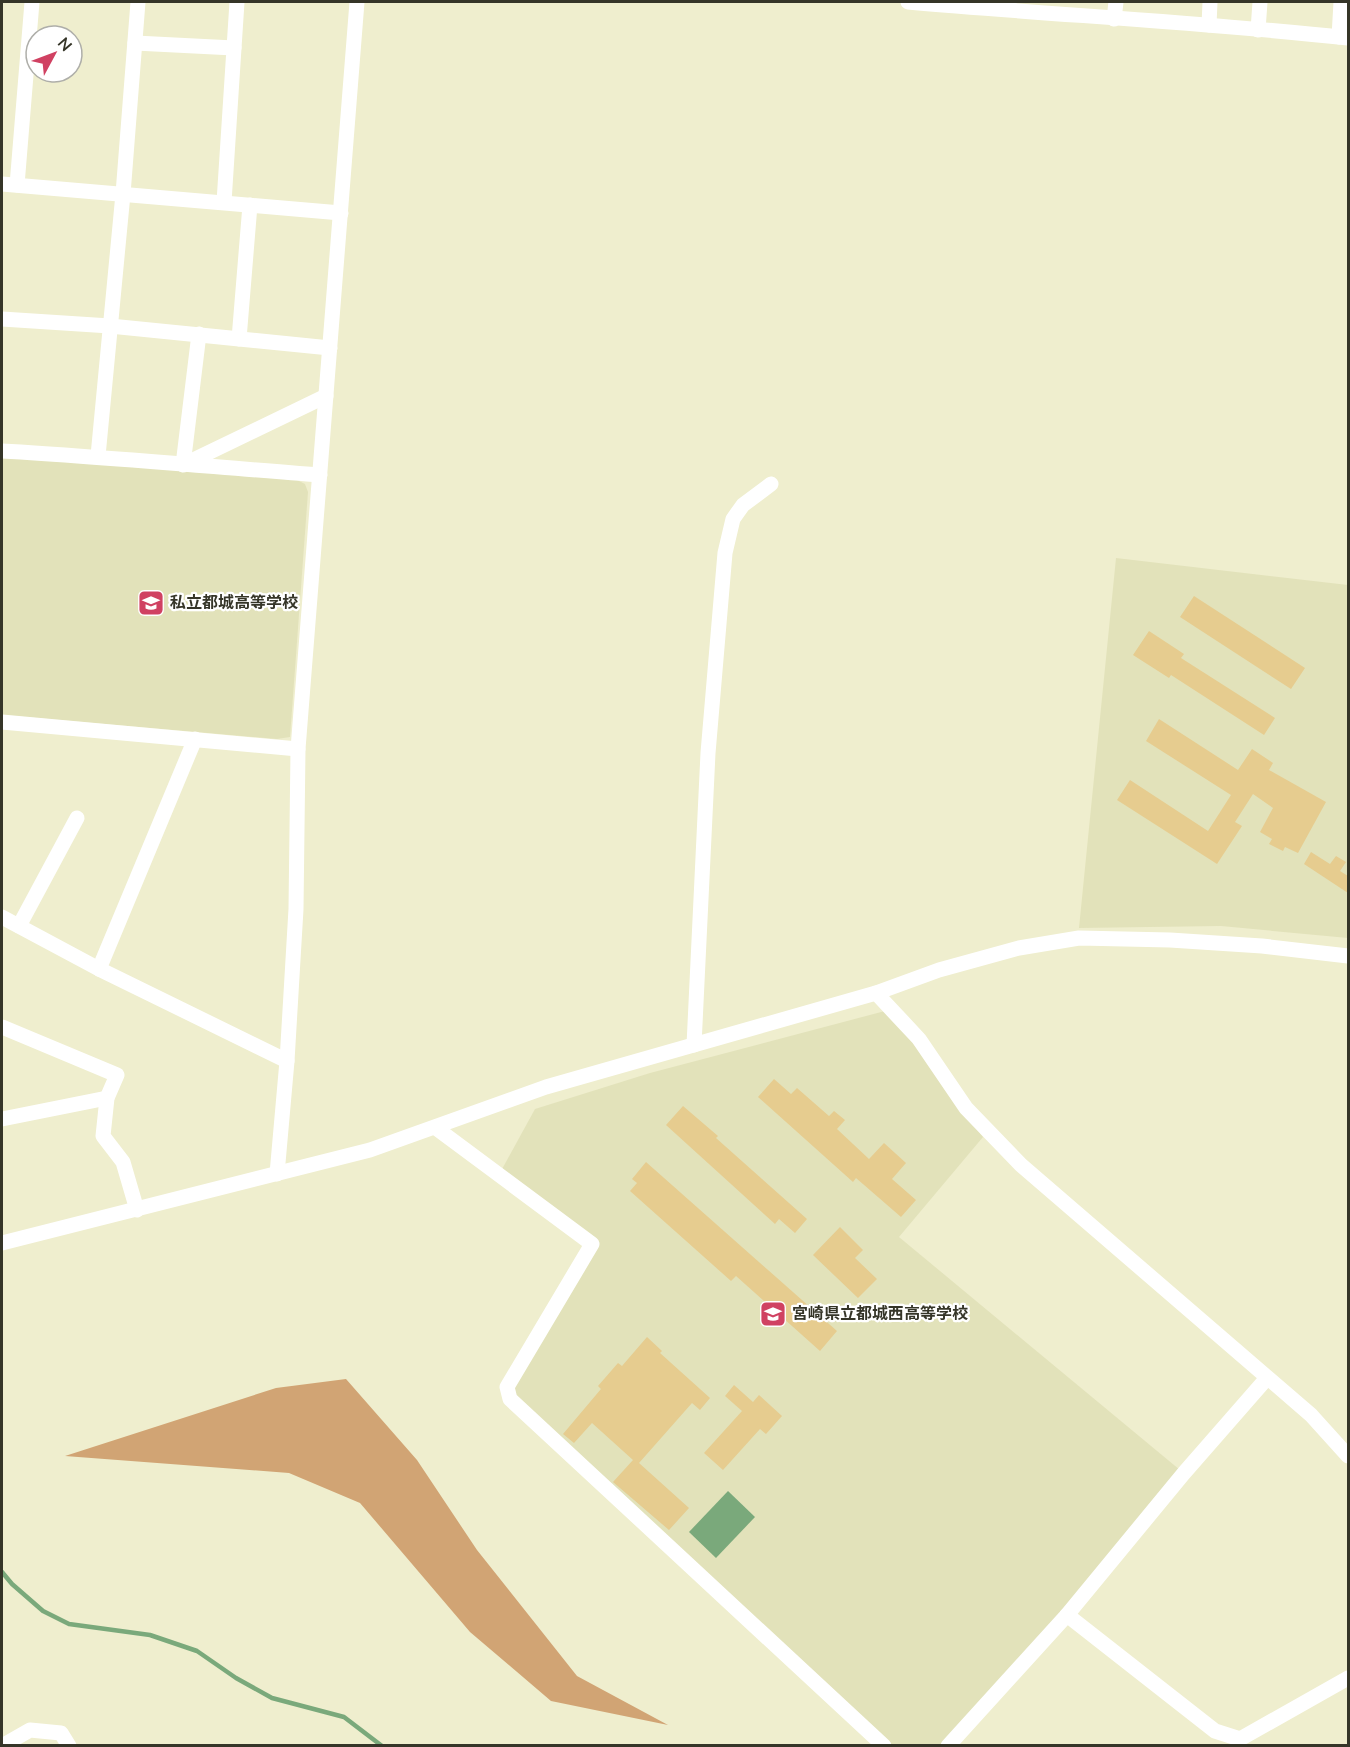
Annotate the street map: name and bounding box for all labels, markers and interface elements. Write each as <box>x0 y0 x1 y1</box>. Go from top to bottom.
north arrow <box>24 24 84 84</box>
text: N <box>52 33 77 57</box>
school or university icon: 私立都城高等学校 <box>136 588 166 618</box>
place label: 私立都城高等学校 <box>170 592 298 614</box>
school or university icon: 宮崎県立都城西高等学校 <box>758 1299 788 1329</box>
place label: 宮崎県立都城西高等学校 <box>792 1303 968 1325</box>

